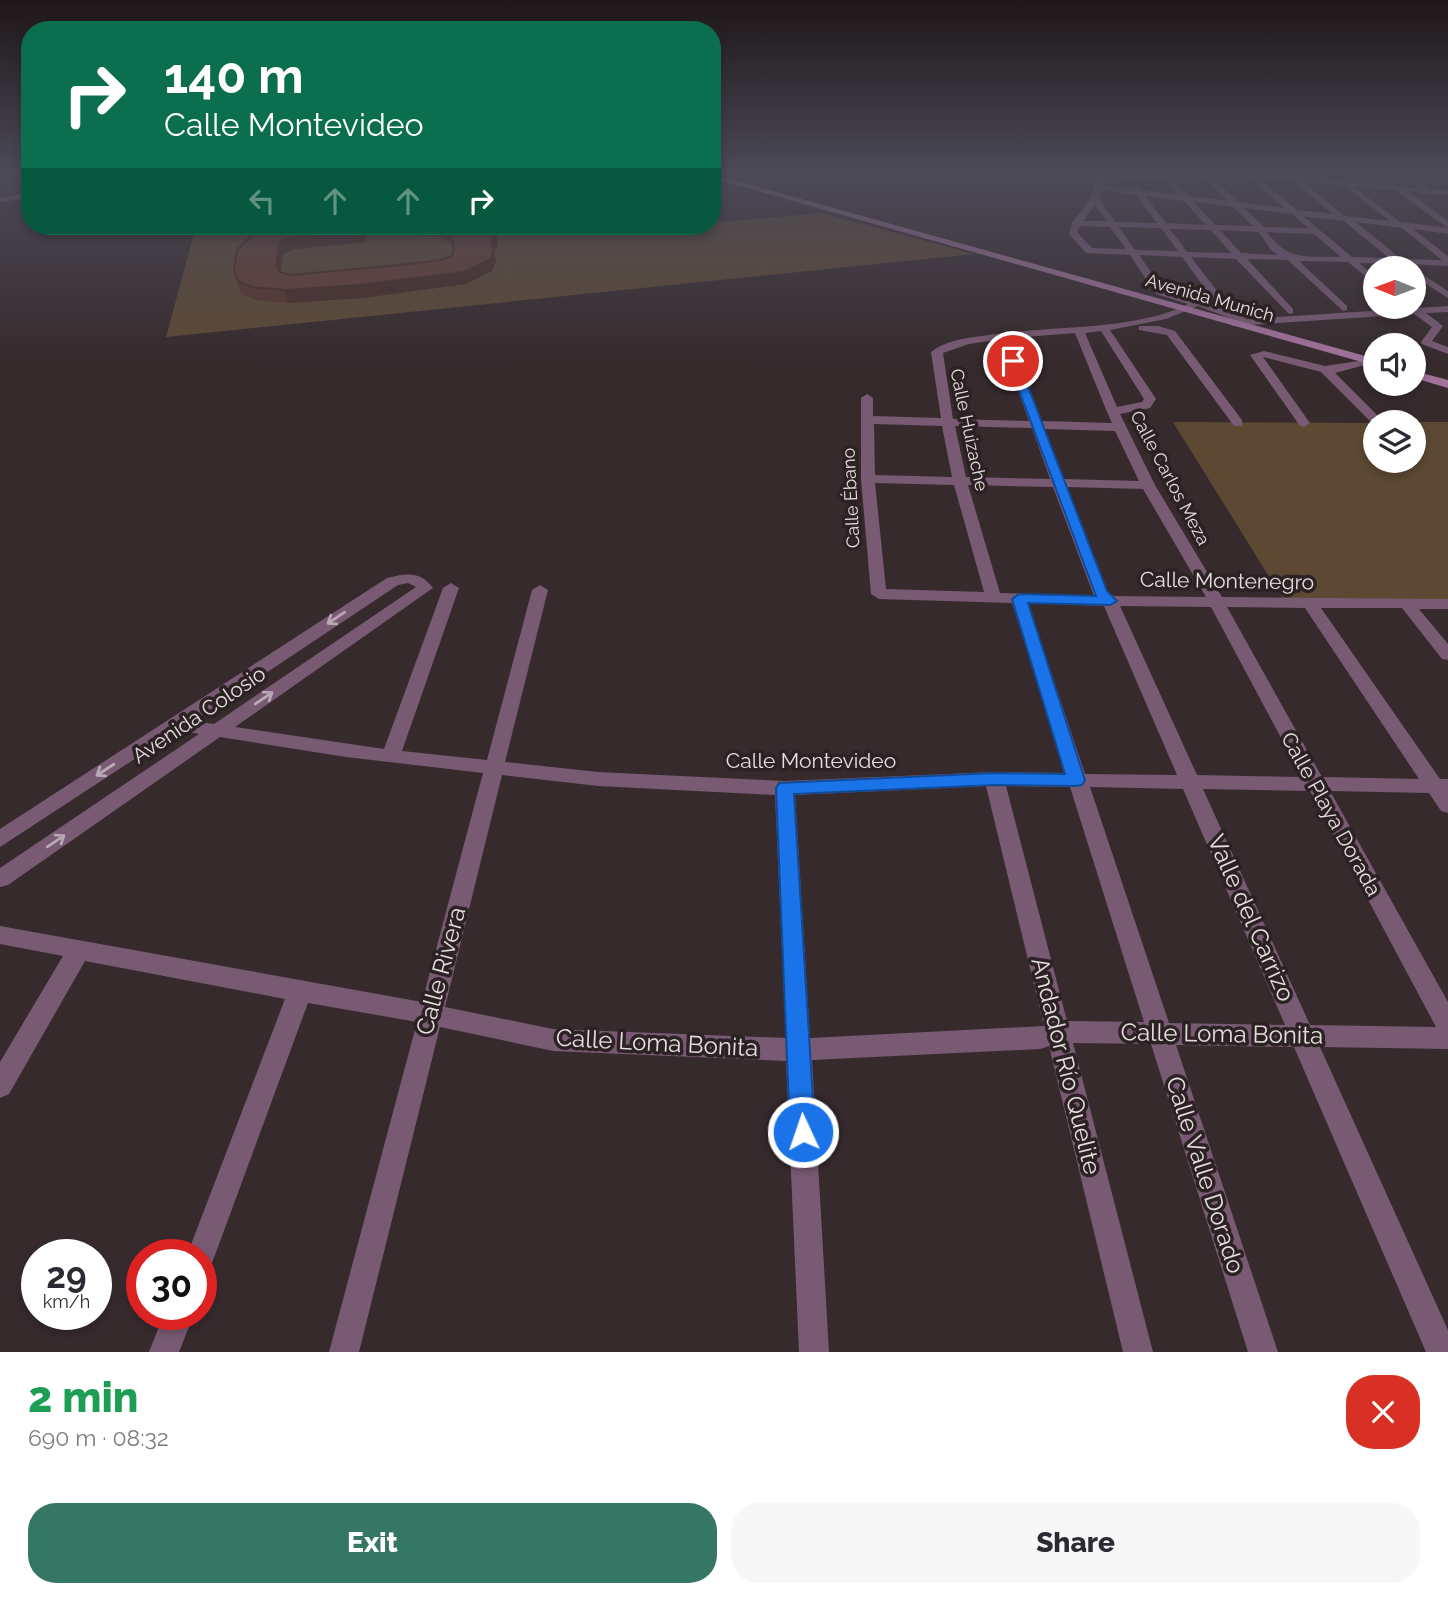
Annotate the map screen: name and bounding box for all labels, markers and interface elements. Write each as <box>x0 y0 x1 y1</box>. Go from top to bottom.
text: 140 m <box>164 47 304 104</box>
icon: right <box>49 49 140 140</box>
text: Calle Montevideo <box>164 106 424 143</box>
icon: left <box>243 182 281 220</box>
icon: ahead <box>316 182 354 220</box>
icon: ahead <box>389 182 427 220</box>
icon: right <box>462 182 500 220</box>
north arrow <box>1363 256 1426 318</box>
map controls <box>1363 256 1426 473</box>
street label: Avenida Munich <box>1143 269 1277 326</box>
pin <box>983 331 1043 391</box>
button: sound <box>1363 333 1426 396</box>
icon: arrive <box>994 342 1032 380</box>
street label: Calle Huizache <box>946 367 993 493</box>
street label: Calle Carlos Meza <box>1126 407 1215 549</box>
button: layers <box>1363 410 1426 473</box>
street label: Calle Ébano <box>836 447 864 549</box>
street label: Calle Montenegro <box>1140 566 1314 595</box>
one-way arrow <box>327 611 346 626</box>
street label: Avenida Colosio <box>127 661 270 768</box>
one-way arrow <box>254 691 273 705</box>
street label: Calle Playa Dorada <box>1276 727 1387 900</box>
street label: Calle Montevideo <box>726 748 896 773</box>
one-way arrow <box>96 763 115 778</box>
street label: Valle del Carrizo <box>1202 830 1301 1006</box>
one-way arrow <box>46 834 65 848</box>
street label: Calle Rivera <box>409 904 472 1038</box>
street label: Andador Río Quelite <box>1025 954 1107 1177</box>
street label: Calle Loma Bonita <box>1120 1017 1324 1050</box>
street label: Calle Loma Bonita <box>555 1023 759 1062</box>
street label: Calle Valle Dorado <box>1160 1073 1251 1277</box>
position arrow <box>766 1095 840 1169</box>
speed limit sign: 30 <box>126 1239 217 1330</box>
text: 29 <box>46 1255 87 1296</box>
text: km/h <box>43 1291 90 1312</box>
text: 2 min <box>28 1373 138 1422</box>
button: close <box>1346 1375 1420 1449</box>
text: 690 m · 08:32 <box>28 1424 169 1451</box>
button: Exit <box>28 1503 717 1583</box>
button: Share <box>731 1503 1420 1583</box>

